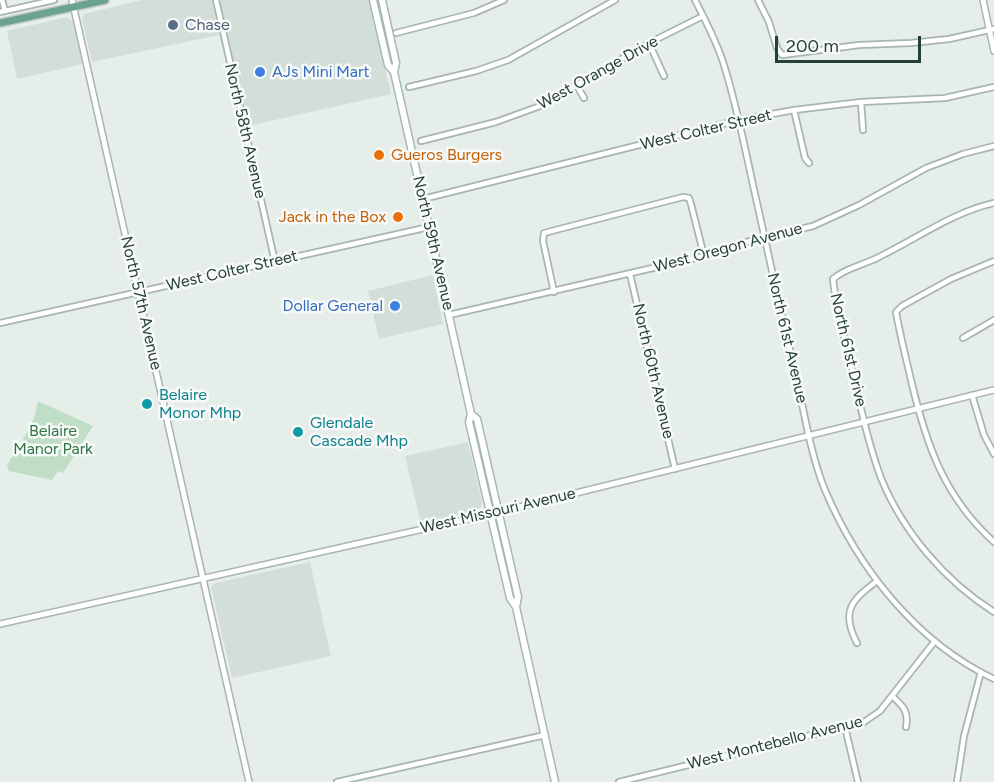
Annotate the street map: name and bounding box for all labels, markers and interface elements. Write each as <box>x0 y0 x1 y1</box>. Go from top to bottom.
place label: Chase <box>185 15 230 35</box>
marker: Chase <box>166 18 180 32</box>
scale bar <box>778 24 924 62</box>
street label: West Orange Drive <box>534 32 662 114</box>
text: 200 m <box>786 35 839 57</box>
street label: North 58th Avenue <box>220 62 270 200</box>
place label: AJs Mini Mart <box>272 62 369 82</box>
marker: AJs Mini Mart <box>253 65 267 79</box>
street label: West Colter Street <box>638 106 774 154</box>
place label: Gueros Burgers <box>391 145 502 165</box>
marker: Gueros Burgers <box>372 148 386 162</box>
street label: North 59th Avenue <box>408 174 458 312</box>
place label: Jack in the Box <box>278 207 386 227</box>
marker: Jack in the Box <box>391 210 405 224</box>
street label: West Oregon Avenue <box>652 219 804 277</box>
street label: North 57th Avenue <box>116 234 166 372</box>
street label: West Colter Street <box>164 247 300 295</box>
street label: North 61st Avenue <box>763 271 811 405</box>
street label: North 61st Drive <box>826 291 870 409</box>
place label: Dollar General <box>283 296 383 316</box>
marker: Dollar General <box>388 299 402 313</box>
street label: North 60th Avenue <box>628 301 678 441</box>
place label: Belaire Monor Mhp <box>159 385 241 423</box>
marker: Belaire Monor Mhp <box>140 397 154 411</box>
place label: Glendale Cascade Mhp <box>310 413 408 451</box>
park label: Belaire Manor Park <box>13 421 93 459</box>
marker: Glendale Cascade Mhp <box>291 425 305 439</box>
street label: West Missouri Avenue <box>419 484 577 538</box>
street label: West Montebello Avenue <box>685 712 865 774</box>

